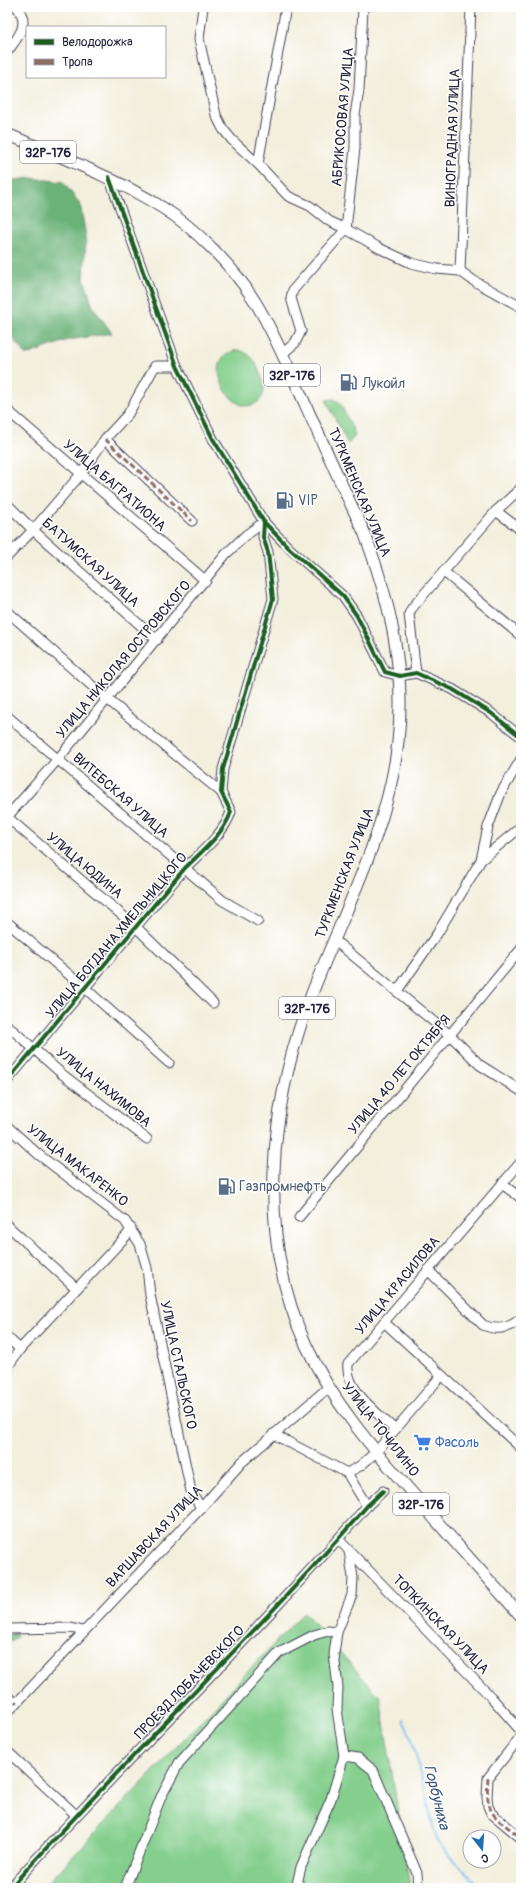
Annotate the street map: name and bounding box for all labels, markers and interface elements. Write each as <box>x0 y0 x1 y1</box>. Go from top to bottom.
legend <box>26 26 166 78</box>
text: Велодорожка <box>62 35 133 50</box>
street label: АБРИКОСОВАЯ УЛИЦА <box>328 47 357 187</box>
text: Тропа <box>62 55 93 70</box>
street label: ВИНОГРАДНАЯ УЛИЦА <box>442 68 463 208</box>
road number: 32Р-176 <box>20 141 76 163</box>
road number: 32Р-176 <box>264 364 320 386</box>
fuel station icon: Лукойл <box>339 373 359 393</box>
place label: Лукойл <box>361 375 405 392</box>
street label: ТУРКМЕНСКАЯ УЛИЦА <box>325 425 394 559</box>
street label: УЛИЦА БАГРАТИОНА <box>60 436 169 535</box>
fuel station icon: VIP <box>275 490 295 510</box>
place label: VIP <box>298 492 318 509</box>
street label: БАТУМСКАЯ УЛИЦА <box>39 514 143 610</box>
street label: УЛИЦА НИКОЛАЯ ОСТРОВСКОГО <box>52 577 194 742</box>
street label: ВИТЕБСКАЯ УЛИЦА <box>69 749 172 841</box>
street label: ТУРКМЕНСКАЯ УЛИЦА <box>312 805 377 941</box>
street label: УЛИЦА ЮДИНА <box>43 829 126 902</box>
street label: УЛИЦА БОГДАНА ХМЕЛЬНИЦКОГО <box>42 849 191 1022</box>
road number: 32Р-176 <box>279 997 335 1019</box>
street label: УЛИЦА 40 ЛЕТ ОКТЯБРЯ <box>344 1011 454 1138</box>
street label: УЛИЦА НАХИМОВА <box>53 1044 155 1131</box>
street label: УЛИЦА МАКАРЕНКО <box>24 1121 132 1210</box>
fuel station icon: Газпромнефть <box>216 1176 236 1196</box>
place label: Газпромнефть <box>239 1178 327 1195</box>
street label: УЛИЦА КРАСИЛОВА <box>351 1233 443 1338</box>
street label: УЛИЦА СТАЛЬСКОГО <box>157 1299 200 1431</box>
street label: УЛИЦА ТОЧИЛИНО <box>338 1379 423 1480</box>
supermarket icon: Фасоль <box>412 1432 432 1452</box>
place label: Фасоль <box>435 1434 479 1451</box>
street label: ВАРШАВСКАЯ УЛИЦА <box>103 1482 206 1591</box>
road number: 32Р-176 <box>393 1493 449 1515</box>
street label: ТОПКИНСКАЯ УЛИЦА <box>389 1571 492 1678</box>
street label: ПРОЕЗД ЛОБАЧЕВСКОГО <box>131 1622 248 1743</box>
water label: Горбуниха <box>419 1763 454 1832</box>
north arrow <box>462 1829 502 1869</box>
text: С <box>479 1851 490 1865</box>

